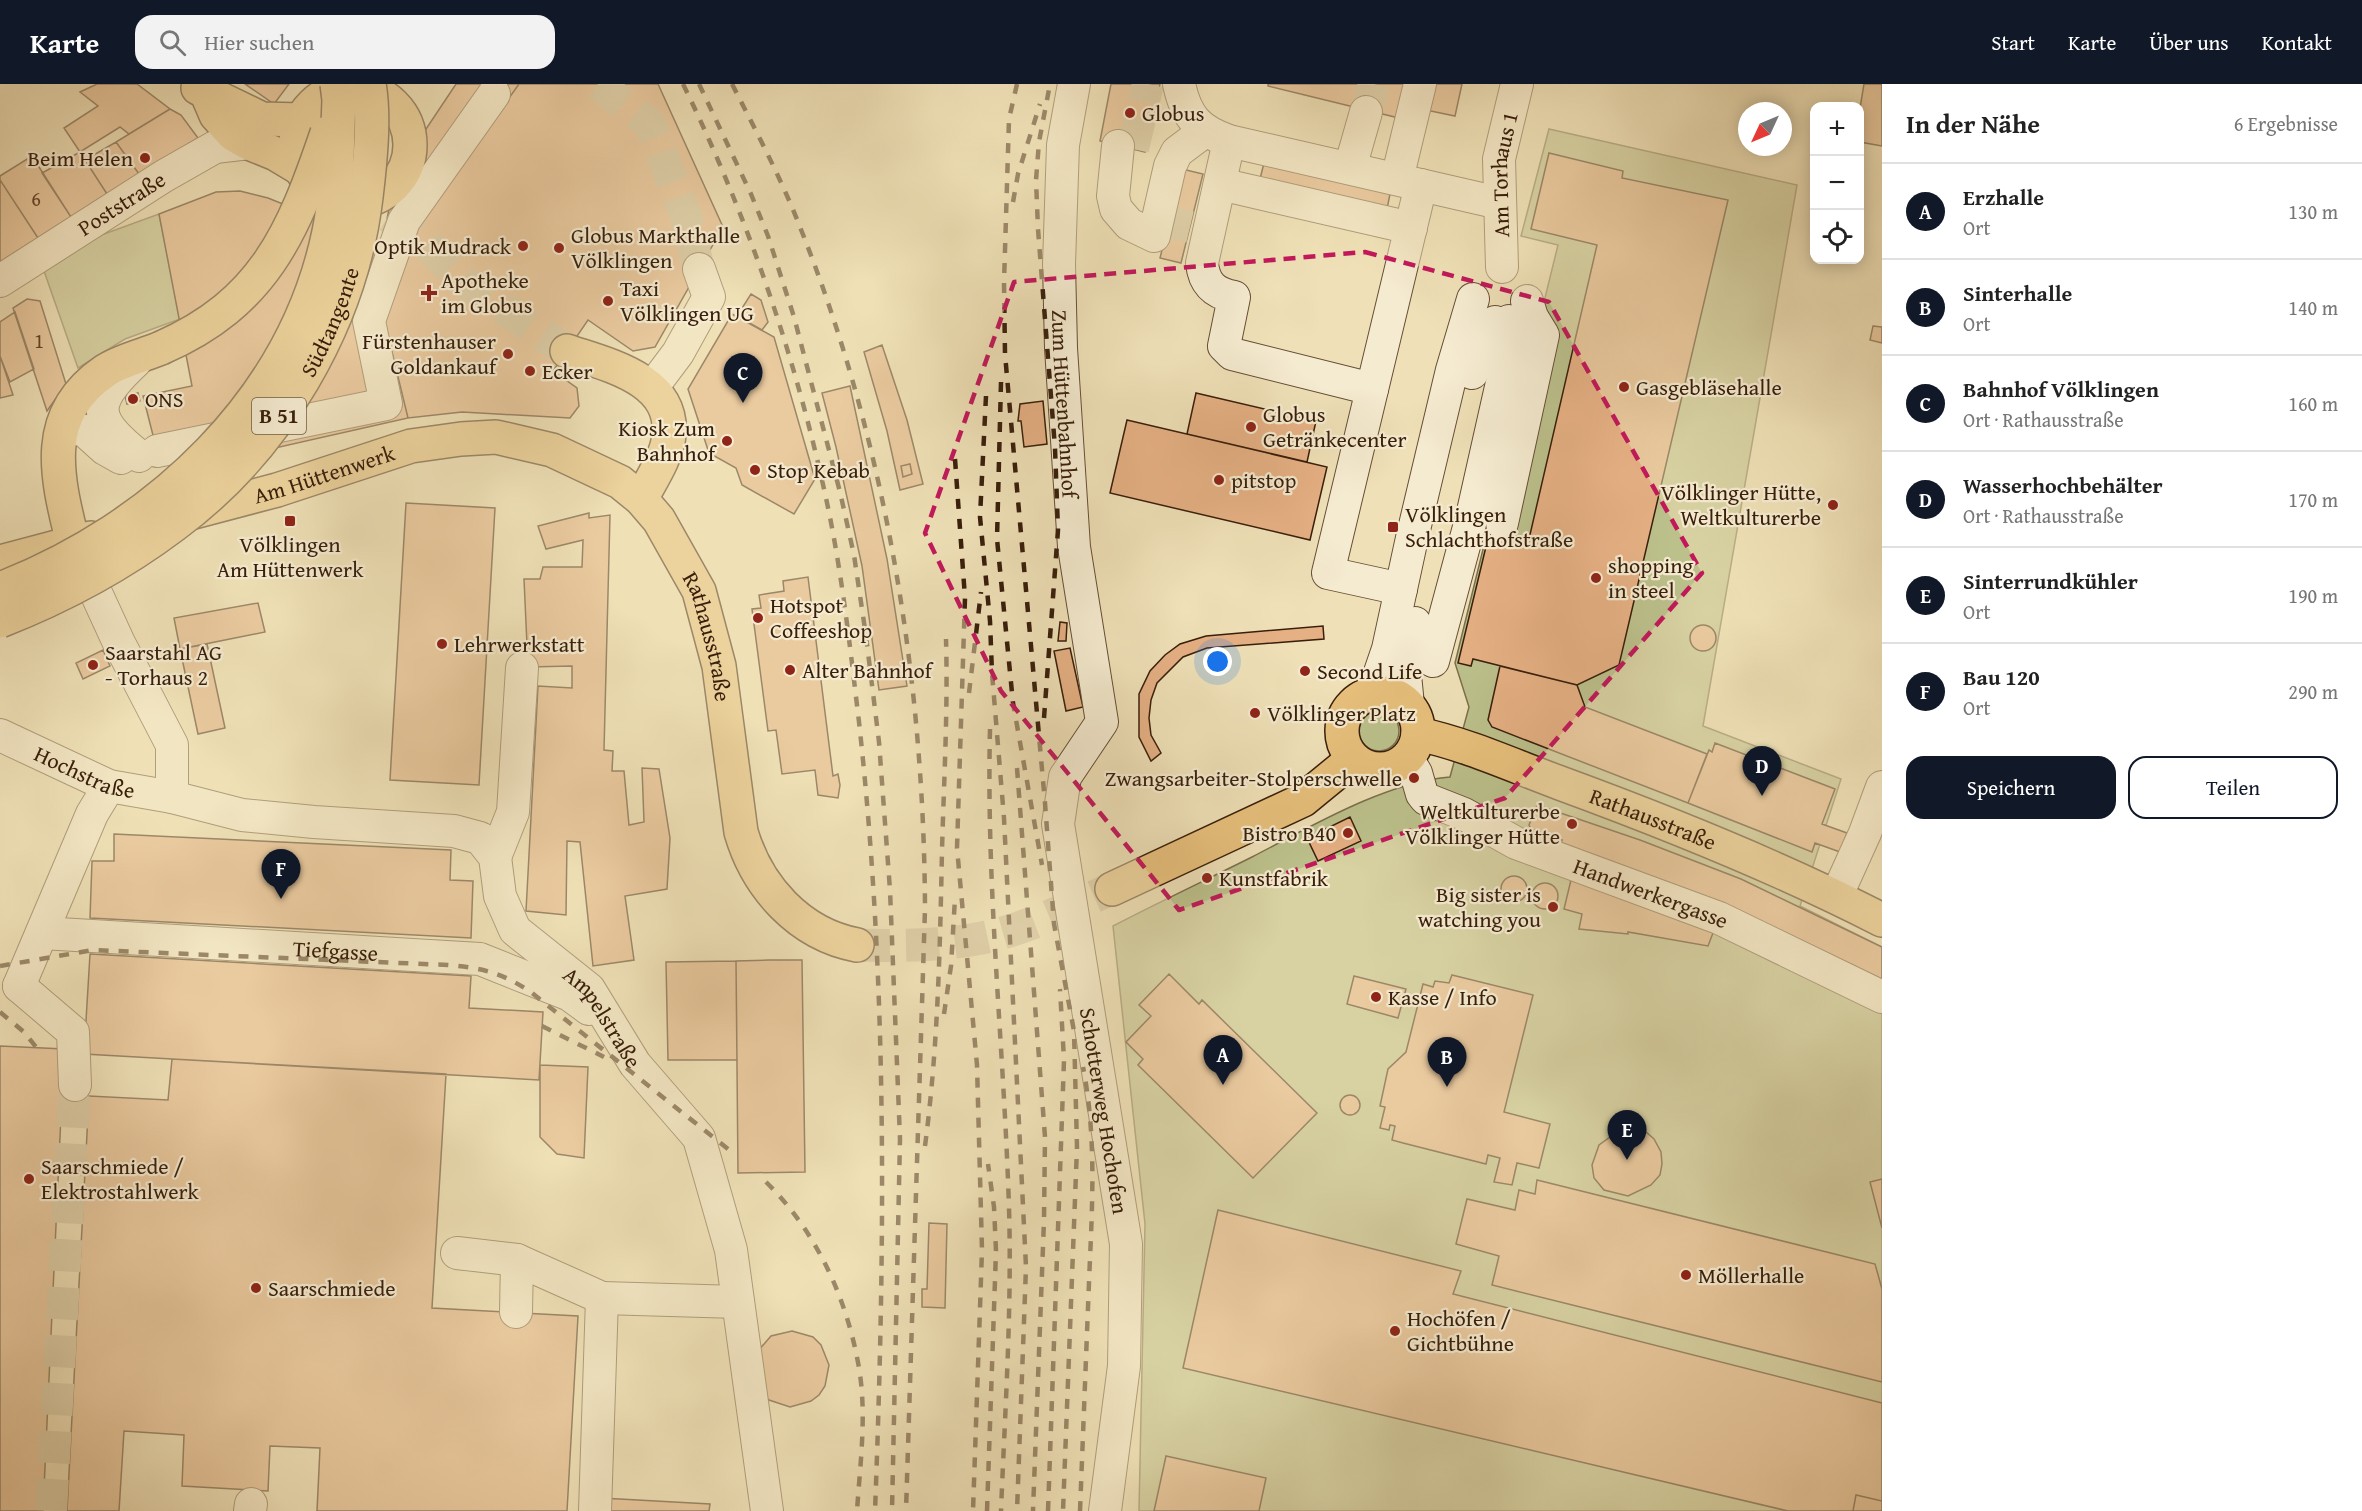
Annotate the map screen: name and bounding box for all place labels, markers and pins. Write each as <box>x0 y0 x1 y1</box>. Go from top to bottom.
place label: Globus <box>1142 97 1204 129</box>
marker: Globus <box>1123 106 1137 120</box>
place label: Beim Helen <box>27 142 134 174</box>
marker: Beim Helen <box>138 151 152 165</box>
place label: Globus Markthalle Völklingen <box>571 219 740 276</box>
place label: Optik Mudrack <box>374 230 512 262</box>
marker: Optik Mudrack <box>516 239 530 253</box>
marker: Globus Markthalle Völklingen <box>552 241 566 255</box>
place label: Apotheke im Globus <box>441 264 532 321</box>
place label: Taxi Völklingen UG <box>620 272 754 329</box>
marker: Apotheke im Globus <box>422 286 436 300</box>
marker: Taxi Völklingen UG <box>601 294 615 308</box>
place label: Fürstenhauser Goldankauf <box>362 325 499 382</box>
marker: Fürstenhauser Goldankauf <box>501 347 515 361</box>
pin: C <box>724 354 762 403</box>
place label: Ecker <box>542 355 593 387</box>
marker: Ecker <box>523 364 537 378</box>
place label: Gasgebläsehalle <box>1636 371 1782 403</box>
marker: Gasgebläsehalle <box>1617 380 1631 394</box>
place label: ONS <box>145 383 184 415</box>
marker: ONS <box>126 392 140 406</box>
place label: Globus Getränkecenter <box>1263 398 1407 455</box>
place label: Kiosk Zum Bahnhof <box>618 412 718 469</box>
marker: Globus Getränkecenter <box>1244 420 1258 434</box>
marker: Kiosk Zum Bahnhof <box>720 434 734 448</box>
place label: Stop Kebab <box>767 454 870 486</box>
marker: Stop Kebab <box>748 463 762 477</box>
place label: pitstop <box>1231 464 1297 496</box>
marker: pitstop <box>1212 473 1226 487</box>
place label: Völklinger Hütte, Weltkulturerbe <box>1660 476 1821 533</box>
place label: Völklingen Schlachthofstraße <box>1405 498 1573 555</box>
marker: Völklinger Hütte, Weltkulturerbe <box>1826 498 1840 512</box>
marker: Völklingen Am Hüttenwerk <box>283 514 297 528</box>
marker: Völklingen Schlachthofstraße <box>1386 520 1400 534</box>
place label: Völklingen Am Hüttenwerk <box>217 528 364 585</box>
place label: shopping in steel <box>1608 549 1694 606</box>
marker: shopping in steel <box>1589 571 1603 585</box>
place label: Hotspot Coffeeshop <box>770 589 872 646</box>
marker: Hotspot Coffeeshop <box>751 611 765 625</box>
place label: Lehrwerkstatt <box>454 628 585 660</box>
place label: Saarstahl AG - Torhaus 2 <box>105 636 222 693</box>
marker: Lehrwerkstatt <box>435 637 449 651</box>
place label: Alter Bahnhof <box>802 654 935 686</box>
place label: Second Life <box>1317 655 1422 687</box>
marker: Saarstahl AG - Torhaus 2 <box>86 658 100 672</box>
marker: Alter Bahnhof <box>783 663 797 677</box>
marker: Second Life <box>1298 664 1312 678</box>
place label: Völklinger Platz <box>1267 697 1416 729</box>
marker: Völklinger Platz <box>1248 706 1262 720</box>
pin: D <box>1742 746 1782 796</box>
place label: Zwangsarbeiter-Stolperschwelle <box>1105 762 1402 794</box>
marker: Zwangsarbeiter-Stolperschwelle <box>1407 771 1421 785</box>
place label: Weltkulturerbe Völklinger Hütte <box>1405 795 1560 852</box>
place label: Bistro B40 <box>1242 817 1336 849</box>
marker: Weltkulturerbe Völklinger Hütte <box>1565 817 1579 831</box>
marker: Bistro B40 <box>1341 826 1355 840</box>
pin: F <box>262 850 300 899</box>
place label: Kunstfabrik <box>1219 862 1329 894</box>
marker: Kunstfabrik <box>1200 871 1214 885</box>
place label: Big sister is watching you <box>1418 878 1541 935</box>
marker: Big sister is watching you <box>1546 900 1560 914</box>
place label: Kasse / Info <box>1388 981 1497 1013</box>
marker: Kasse / Info <box>1369 990 1383 1004</box>
pin: A <box>1204 1036 1242 1085</box>
pin: B <box>1428 1038 1466 1087</box>
pin: E <box>1608 1110 1646 1160</box>
place label: Saarschmiede / Elektrostahlwerk <box>41 1150 200 1207</box>
marker: Saarschmiede / Elektrostahlwerk <box>22 1172 36 1186</box>
place label: Möllerhalle <box>1698 1259 1804 1291</box>
marker: Möllerhalle <box>1679 1268 1693 1282</box>
place label: Saarschmiede <box>268 1272 396 1304</box>
marker: Saarschmiede <box>249 1281 263 1295</box>
place label: Hochöfen / Gichtbühne <box>1407 1302 1514 1359</box>
marker: Hochöfen / Gichtbühne <box>1388 1324 1402 1338</box>

